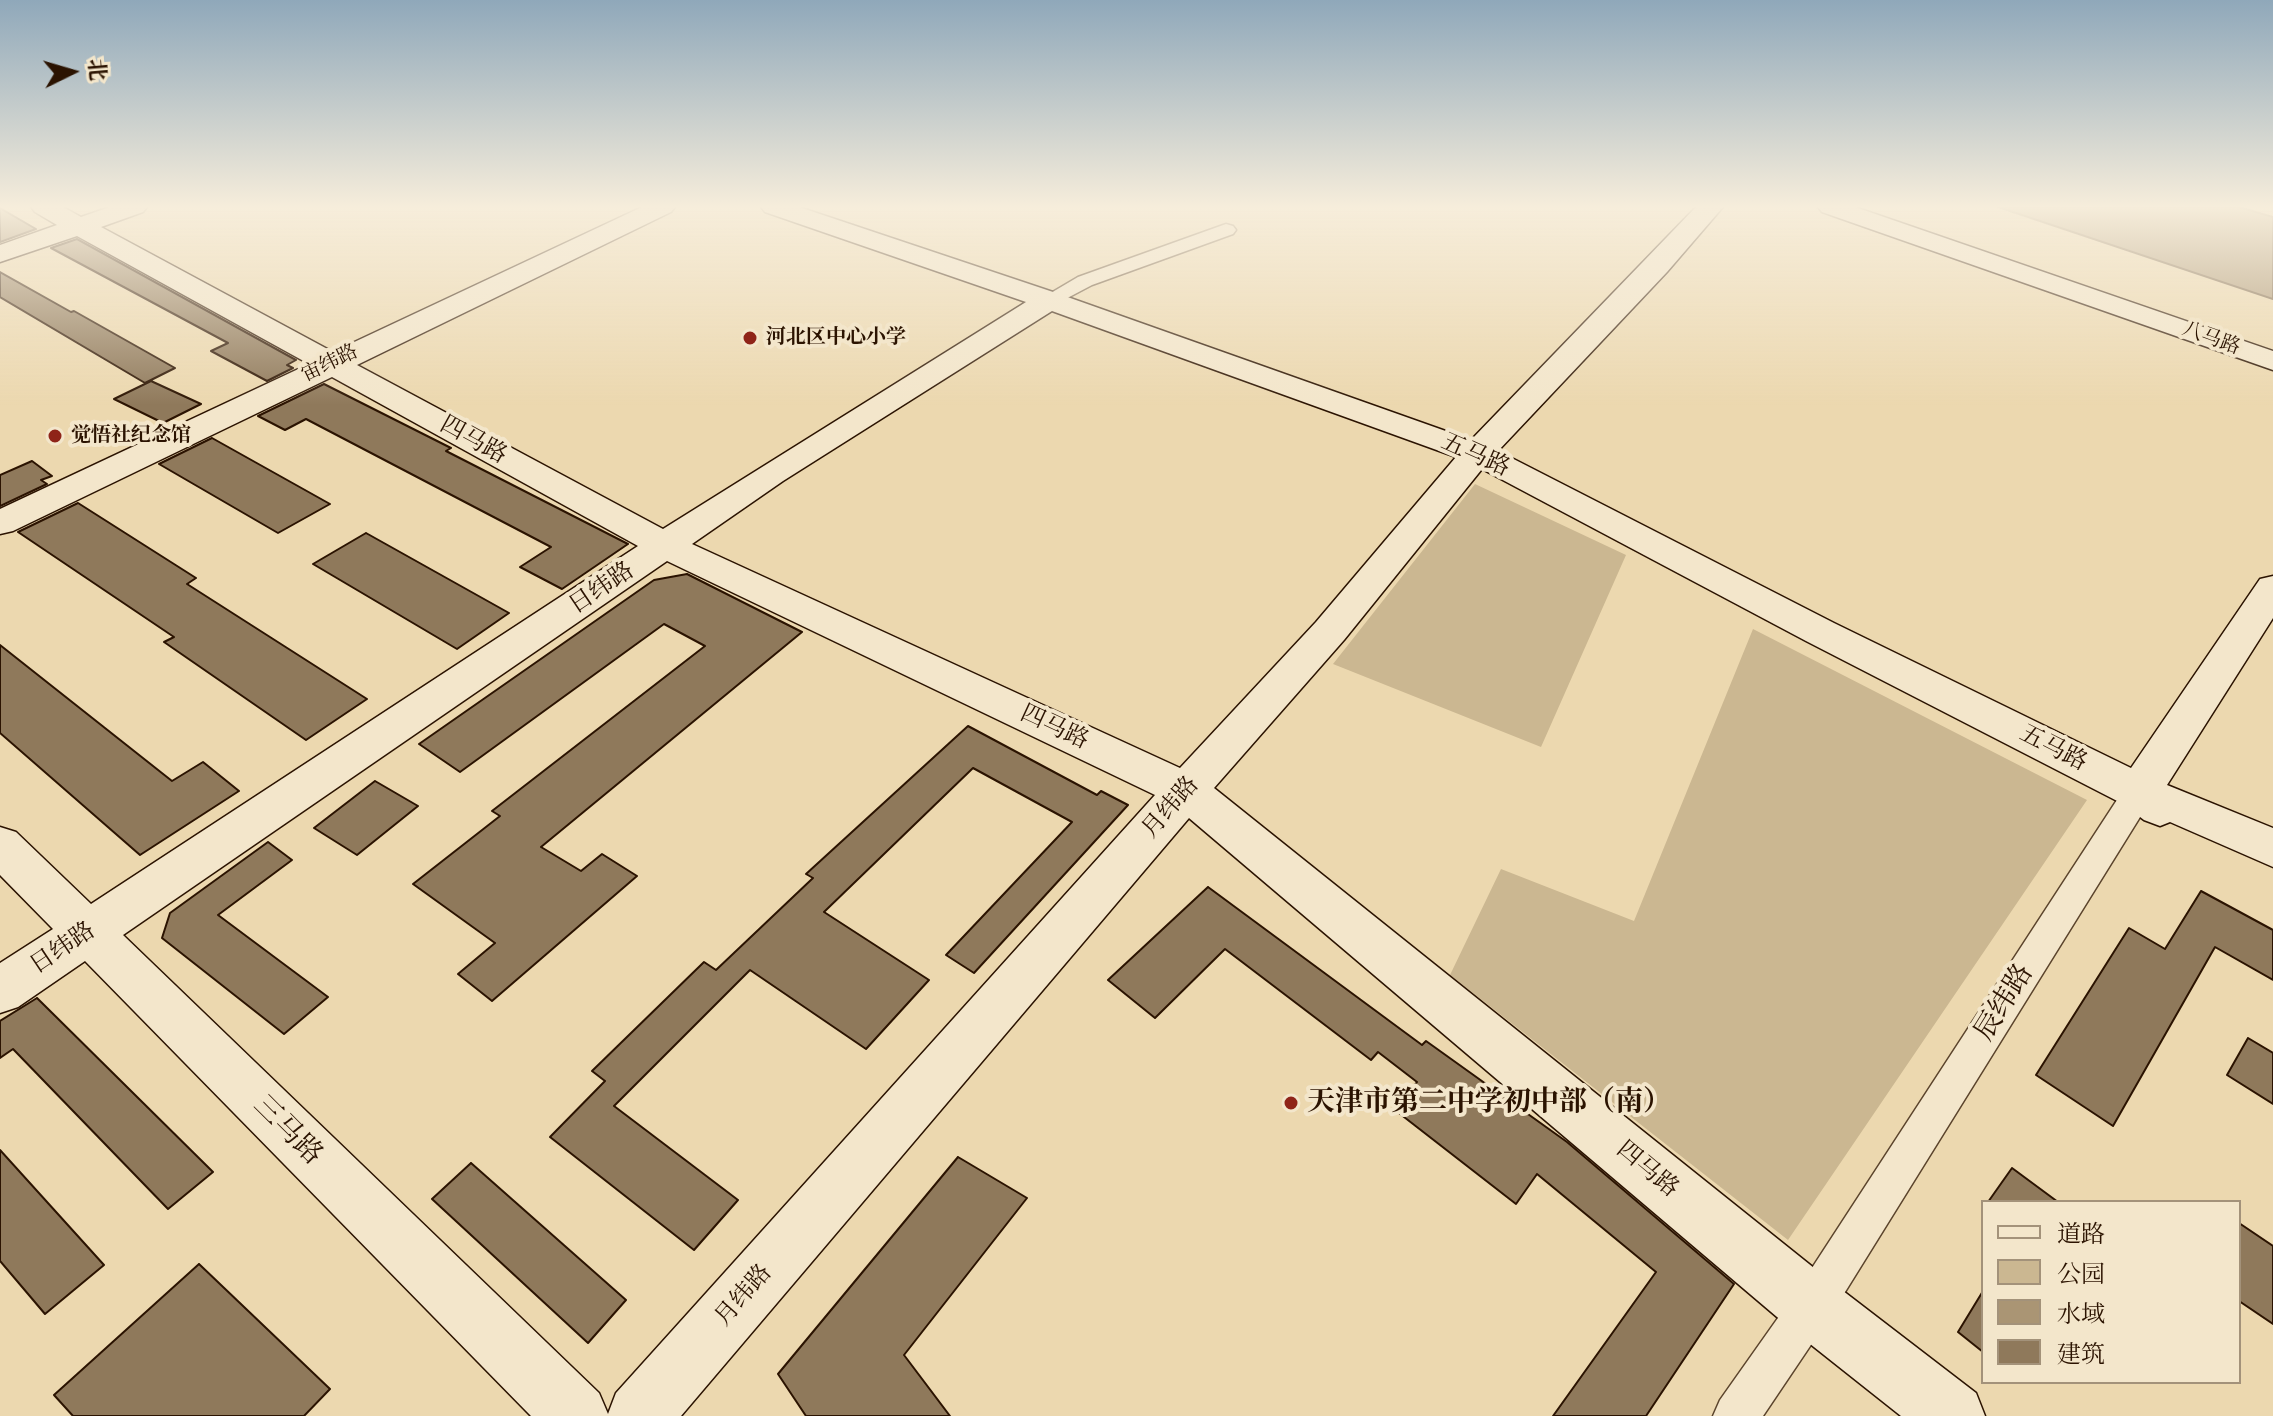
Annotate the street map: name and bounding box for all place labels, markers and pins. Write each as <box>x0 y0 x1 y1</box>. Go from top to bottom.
place label: 河北区中心小学 <box>766 326 906 350</box>
marker: 河北区中心小学 <box>741 329 759 347</box>
place label: 觉悟社纪念馆 <box>71 424 191 448</box>
marker: 觉悟社纪念馆 <box>46 427 64 445</box>
place label: 天津市第二中学初中部（南） <box>1307 1086 1671 1120</box>
marker: 天津市第二中学初中部（南） <box>1282 1094 1300 1112</box>

